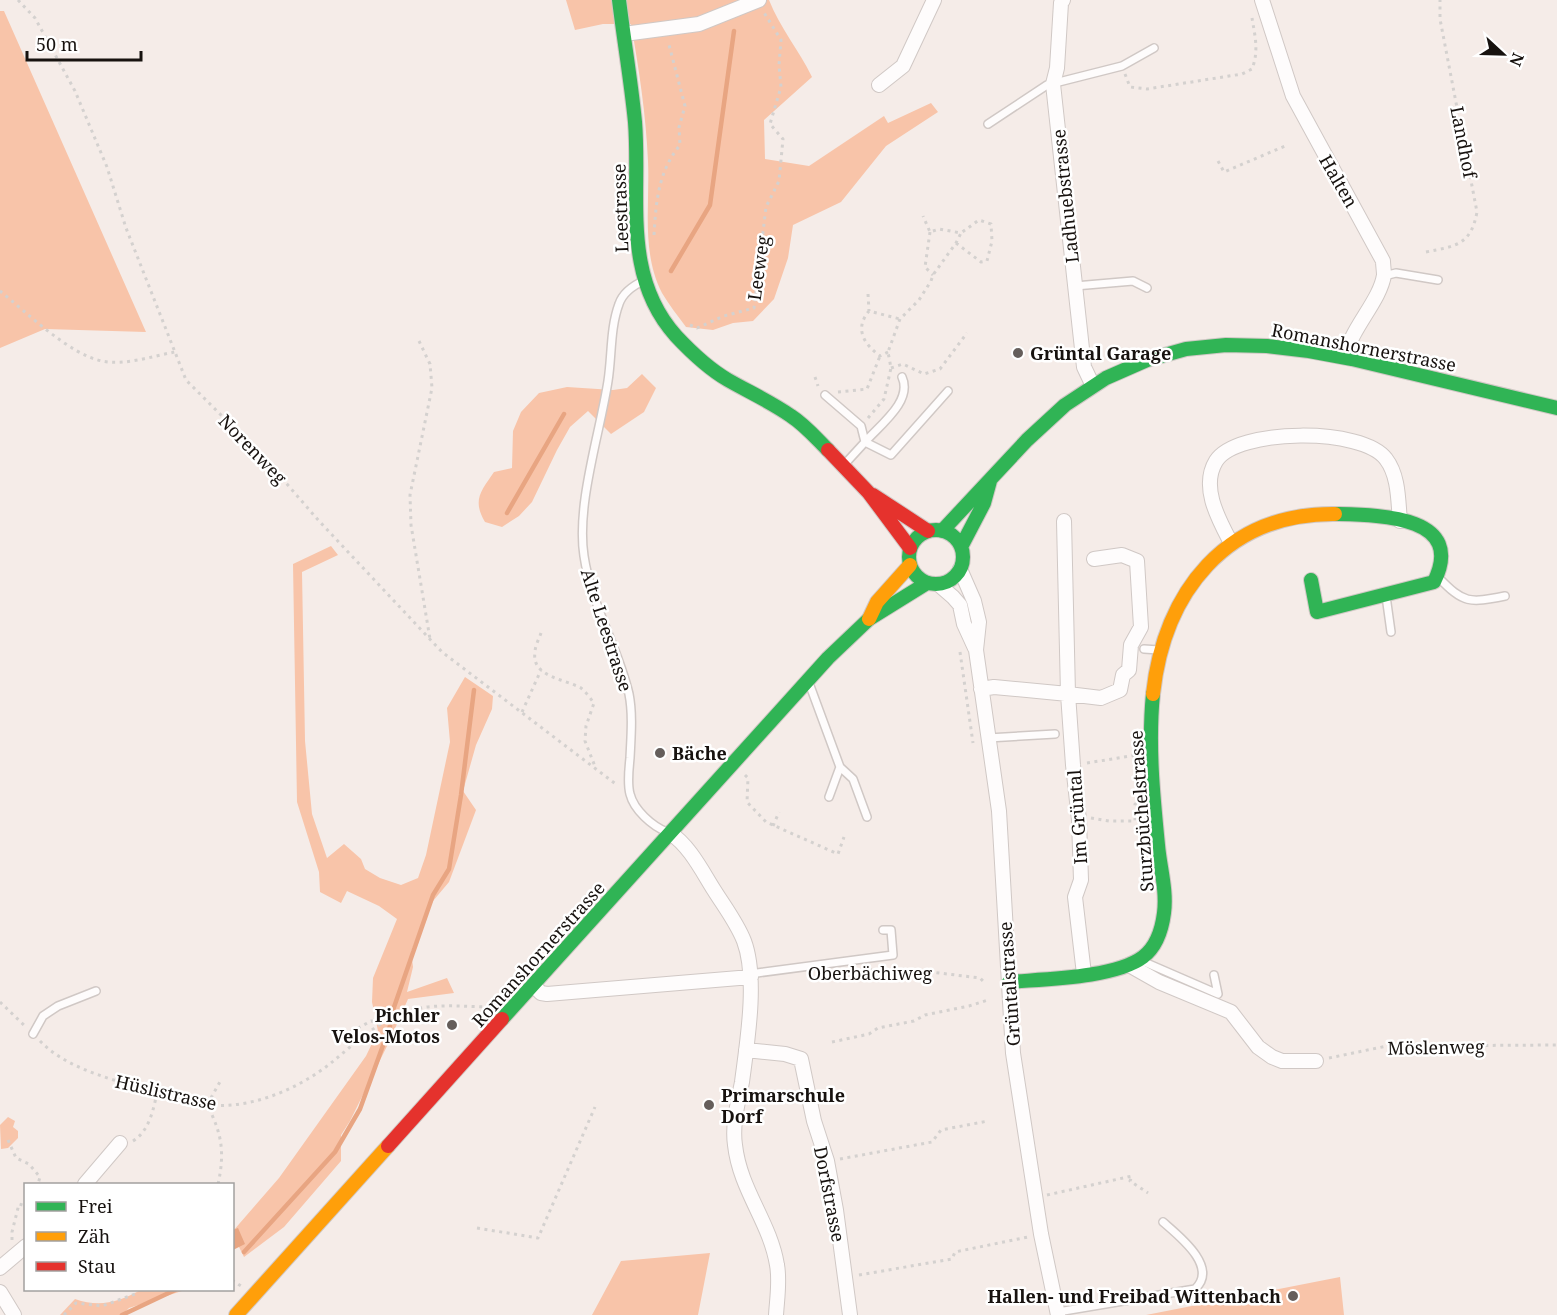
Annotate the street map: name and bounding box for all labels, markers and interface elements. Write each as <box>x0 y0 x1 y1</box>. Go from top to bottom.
scale bar <box>27 24 141 62</box>
north arrow <box>1473 24 1533 84</box>
text: 50 m <box>36 32 78 56</box>
text: N <box>1504 50 1529 70</box>
street label: Landhof <box>1445 104 1483 181</box>
street label: Ladhuebstrasse <box>1046 128 1084 264</box>
street label: Halten <box>1314 150 1364 212</box>
street label: Leestrasse <box>606 163 634 253</box>
street label: Leeweg <box>742 234 774 302</box>
street label: Romanshornerstrasse <box>1270 317 1458 377</box>
place label: Grüntal Garage <box>1030 341 1171 365</box>
marker: Grüntal Garage <box>1011 346 1025 360</box>
street label: Norenweg <box>214 409 293 489</box>
street label: Alte Leestrasse <box>576 565 638 695</box>
street label: Sturzbüchelstrasse <box>1123 729 1159 893</box>
place label: Bäche <box>672 741 727 765</box>
marker: Bäche <box>653 746 667 760</box>
street label: Im Grüntal <box>1062 769 1092 865</box>
street label: Romanshornerstrasse <box>466 876 610 1032</box>
street label: Grüntalstrasse <box>993 921 1025 1047</box>
street label: Oberbächiweg <box>808 961 933 985</box>
place label: Pichler Velos-Motos <box>331 1003 441 1048</box>
marker: Pichler Velos-Motos <box>445 1018 459 1032</box>
street label: Möslenweg <box>1387 1034 1485 1060</box>
street label: Hüslistrasse <box>113 1069 219 1115</box>
place label: Primarschule Dorf <box>721 1083 845 1128</box>
marker: Primarschule Dorf <box>702 1098 716 1112</box>
street label: Dorfstrasse <box>809 1144 851 1244</box>
legend <box>24 1183 234 1291</box>
text: Frei <box>78 1194 113 1218</box>
text: Zäh <box>78 1224 110 1248</box>
text: Stau <box>78 1254 116 1278</box>
place label: Hallen- und Freibad Wittenbach <box>987 1284 1281 1308</box>
marker: Hallen- und Freibad Wittenbach <box>1286 1289 1300 1303</box>

